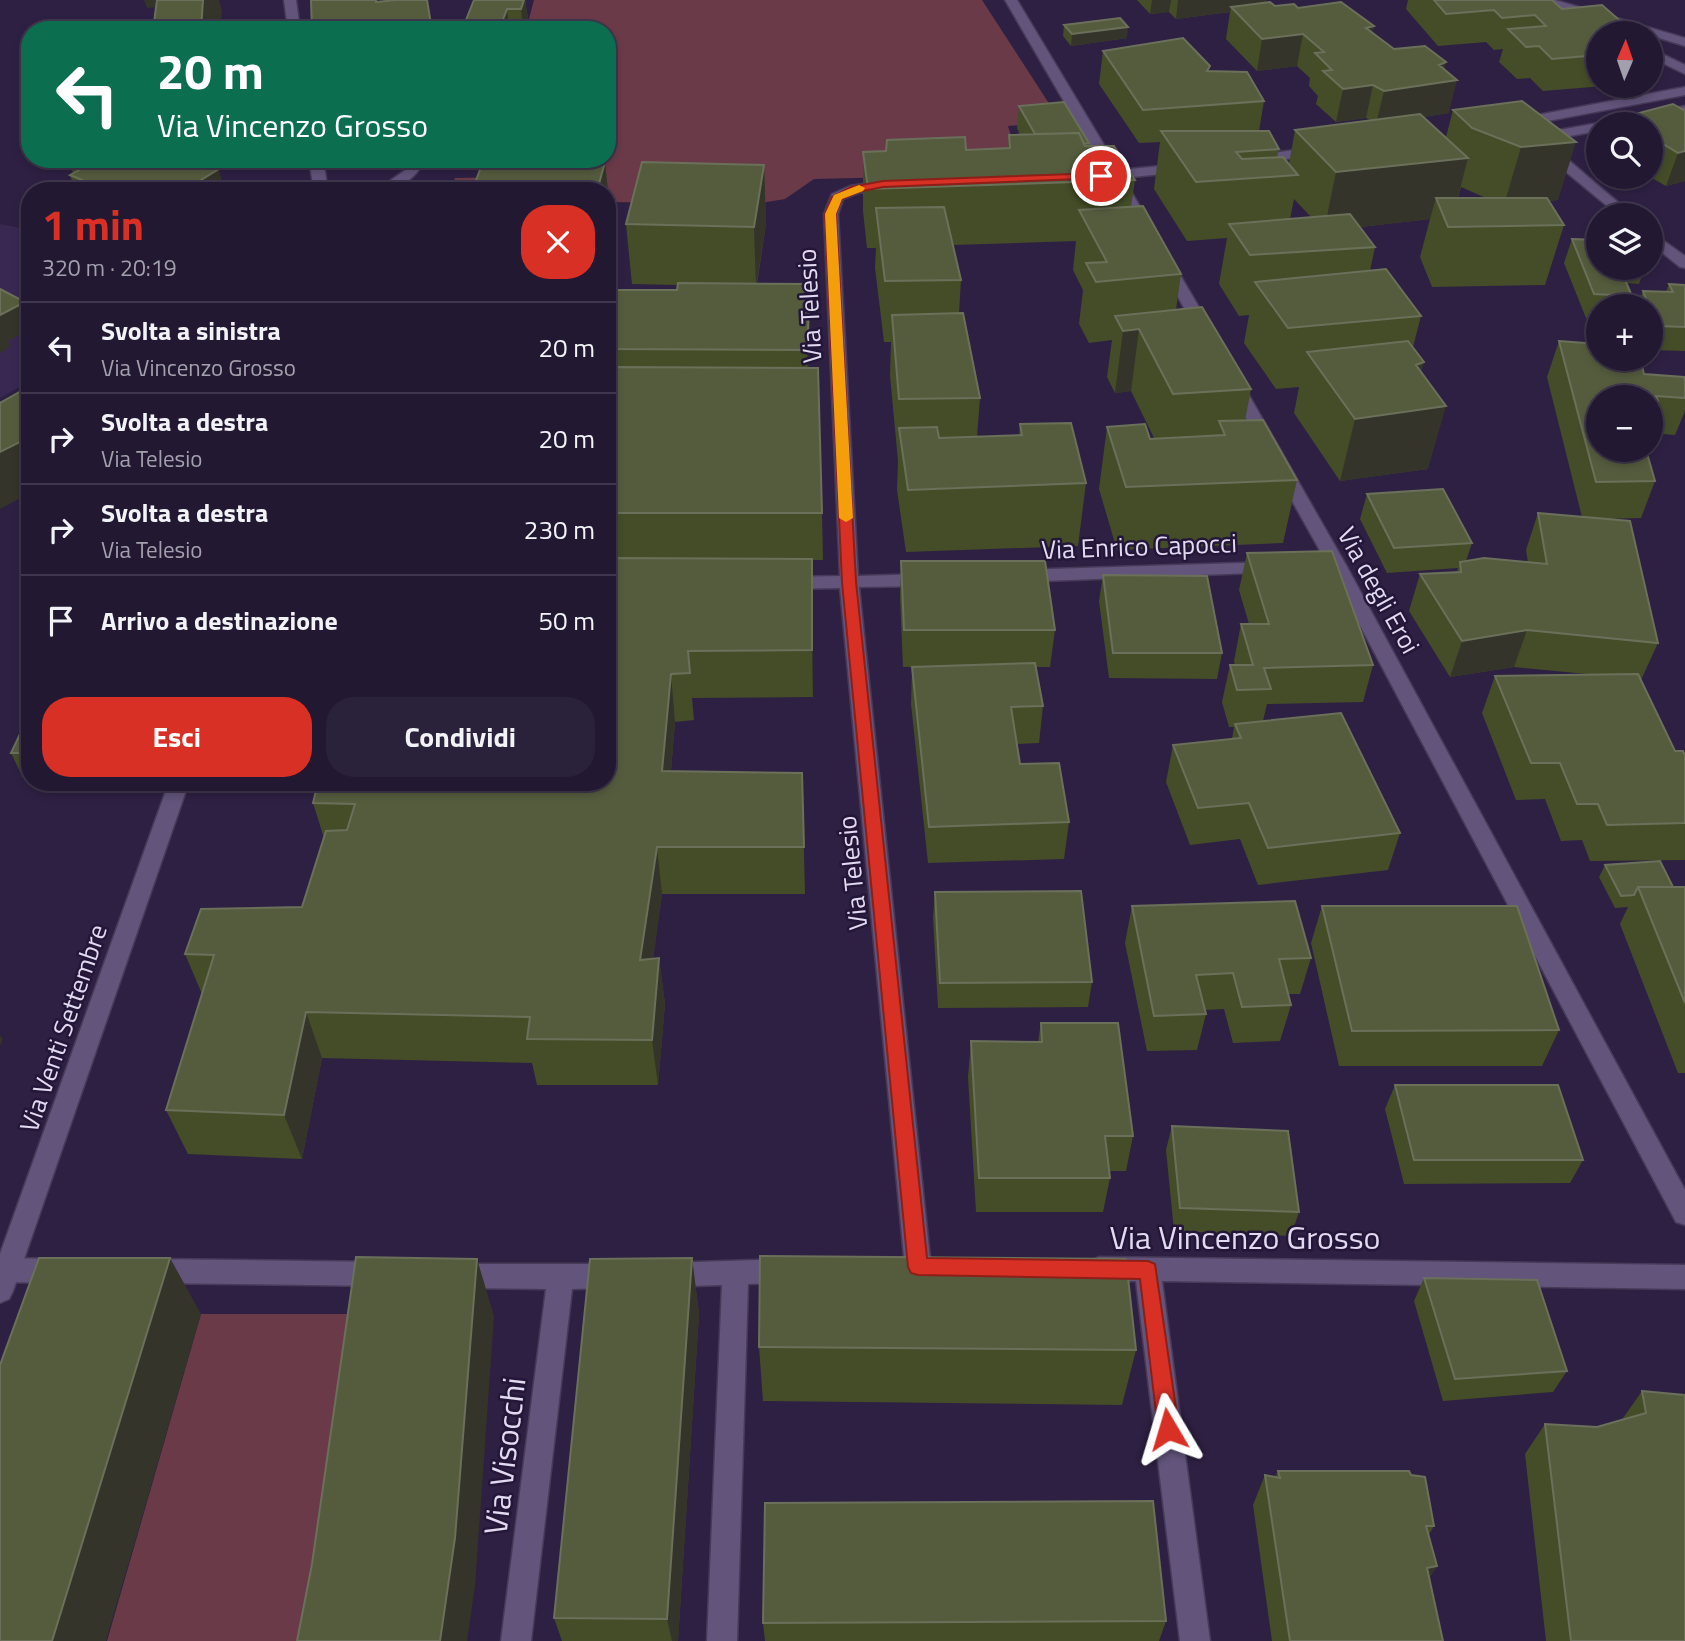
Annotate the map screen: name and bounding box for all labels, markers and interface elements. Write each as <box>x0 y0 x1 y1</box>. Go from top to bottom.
north arrow <box>1586 21 1662 98</box>
map controls <box>1586 21 1663 462</box>
text: 20 m <box>157 33 264 108</box>
icon: left <box>42 49 133 140</box>
text: Via Vincenzo Grosso <box>157 101 428 149</box>
button: search <box>1586 112 1663 189</box>
pin <box>1071 146 1131 206</box>
icon: arrive <box>1082 157 1120 195</box>
text: 1 min <box>42 192 144 256</box>
button: layers <box>1586 203 1663 280</box>
button: close <box>521 205 595 279</box>
street label: Via Telesio <box>787 248 831 364</box>
text: 320 m · 20:19 <box>42 250 177 285</box>
button: + <box>1586 294 1663 371</box>
text: Svolta a sinistra <box>101 311 281 350</box>
text: 20 m <box>538 328 595 367</box>
icon: left <box>42 329 80 367</box>
text: Via Vincenzo Grosso <box>101 350 296 385</box>
button: − <box>1586 385 1663 462</box>
text: Svolta a destra <box>101 402 268 441</box>
text: 20 m <box>538 419 595 458</box>
icon: right <box>42 420 80 458</box>
text: Via Telesio <box>101 441 202 476</box>
text: Svolta a destra <box>101 493 268 532</box>
text: 230 m <box>524 510 595 549</box>
icon: right <box>42 511 80 549</box>
street label: Via degli Eroi <box>1328 519 1430 661</box>
street label: Via Enrico Capocci <box>1040 523 1238 569</box>
text: Via Telesio <box>101 532 202 567</box>
text: Arrivo a destinazione <box>101 601 338 640</box>
text: 50 m <box>538 601 595 640</box>
icon: arrive <box>42 602 80 640</box>
button: Esci <box>42 697 312 777</box>
button: Condividi <box>326 697 595 777</box>
street label: Via Telesio <box>827 814 877 932</box>
street label: Via Venti Settembre <box>9 919 117 1137</box>
street label: Via Vincenzo Grosso <box>1109 1213 1381 1261</box>
street label: Via Visocchi <box>471 1375 537 1537</box>
position arrow <box>1131 1392 1205 1466</box>

